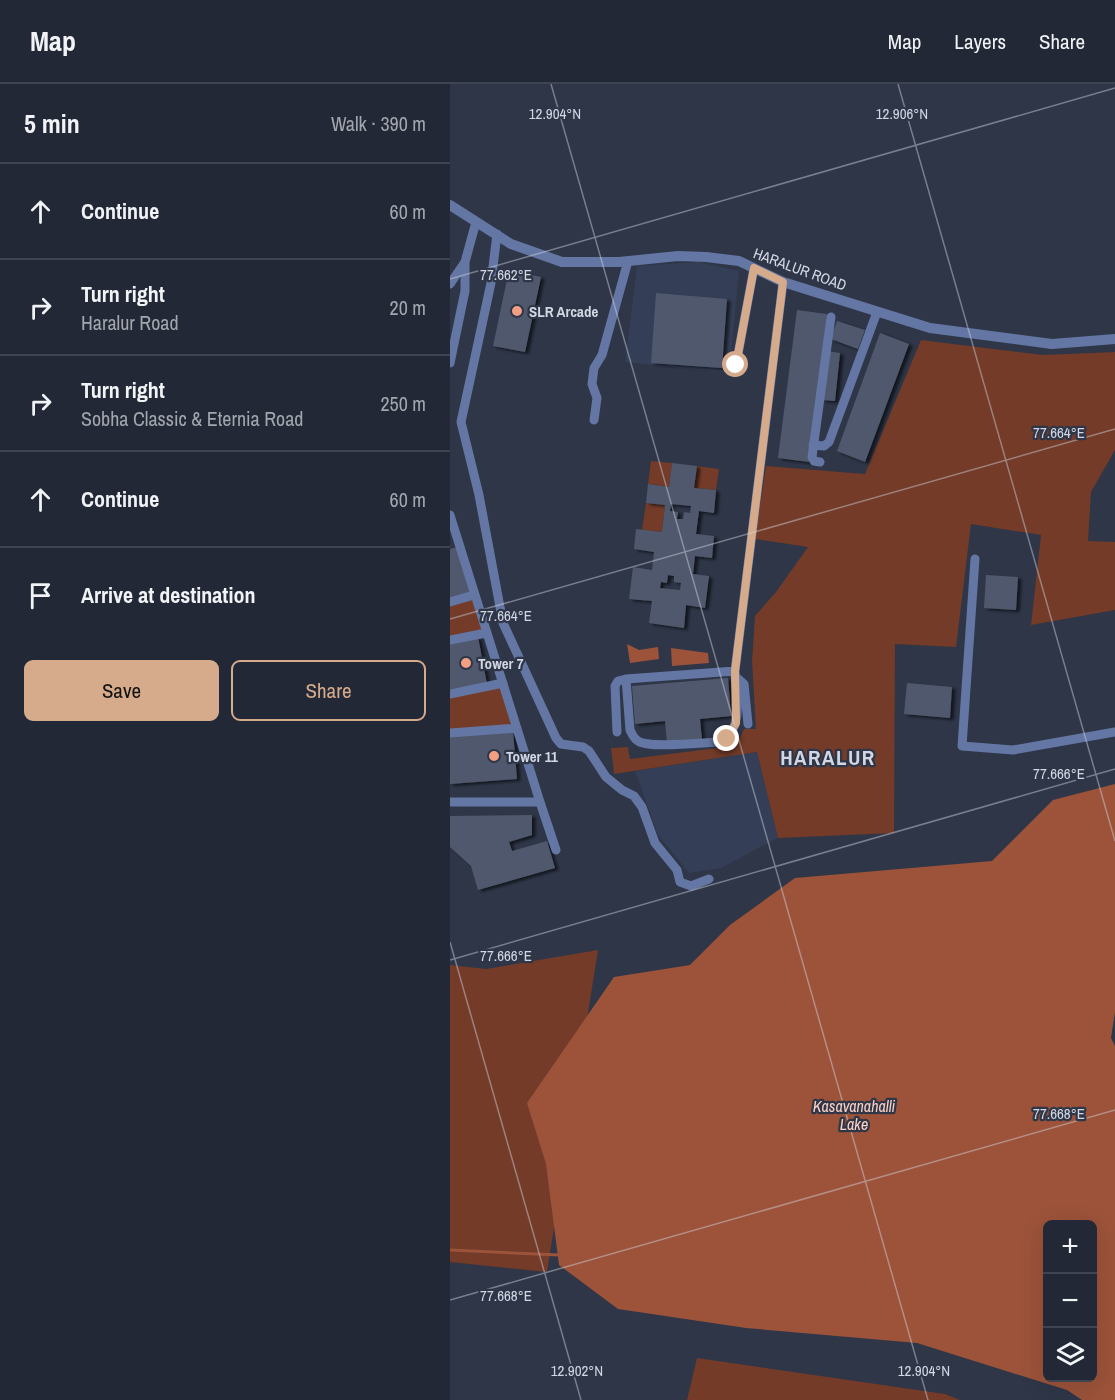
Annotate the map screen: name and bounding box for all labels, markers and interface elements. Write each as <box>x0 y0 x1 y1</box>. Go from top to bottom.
text: Map <box>30 22 76 60</box>
text: Map <box>888 27 921 56</box>
text: Layers <box>954 27 1006 56</box>
text: Share <box>1039 27 1085 56</box>
text: 12.904°N <box>529 103 581 124</box>
text: 12.906°N <box>876 103 928 124</box>
text: 5 min <box>24 106 80 141</box>
text: Walk · 390 m <box>331 110 426 137</box>
icon: ahead <box>24 195 57 228</box>
text: Continue <box>81 196 159 226</box>
text: 60 m <box>390 198 426 225</box>
street label: HARALUR ROAD <box>750 242 850 296</box>
text: 77.662°E <box>480 264 532 285</box>
text: Turn right <box>81 279 165 309</box>
icon: right <box>24 291 57 324</box>
text: 20 m <box>390 294 426 321</box>
place label: SLR Arcade <box>529 301 598 322</box>
marker: SLR Arcade <box>510 304 524 318</box>
text: Haralur Road <box>81 309 179 336</box>
route start <box>722 351 748 377</box>
text: Turn right <box>81 375 165 405</box>
icon: right <box>24 387 57 420</box>
text: 250 m <box>380 390 426 417</box>
text: Sobha Classic & Eternia Road <box>81 405 303 432</box>
text: 77.664°E <box>1033 422 1085 443</box>
icon: ahead <box>24 483 57 516</box>
text: Continue <box>81 484 159 514</box>
text: 60 m <box>390 486 426 513</box>
icon: arrive <box>24 579 57 612</box>
text: Arrive at destination <box>81 580 255 610</box>
text: 77.664°E <box>480 605 532 626</box>
place label: Tower 7 <box>478 653 524 674</box>
marker: Tower 7 <box>459 656 473 670</box>
button: Save <box>24 660 219 721</box>
button: Share <box>231 660 426 721</box>
route end <box>713 725 739 751</box>
district label: HARALUR <box>780 743 876 772</box>
place label: Tower 11 <box>506 746 558 767</box>
marker: Tower 11 <box>487 749 501 763</box>
text: 77.666°E <box>1033 763 1085 784</box>
text: 77.666°E <box>480 945 532 966</box>
water label: Kasavanahalli Lake <box>813 1095 896 1135</box>
text: 77.668°E <box>1033 1103 1085 1124</box>
map controls <box>1043 1220 1097 1382</box>
button: + <box>1043 1220 1097 1274</box>
button: − <box>1043 1274 1097 1328</box>
text: 77.668°E <box>480 1285 532 1306</box>
button: layers <box>1043 1328 1097 1382</box>
text: 12.902°N <box>551 1360 603 1381</box>
text: 12.904°N <box>898 1360 950 1381</box>

